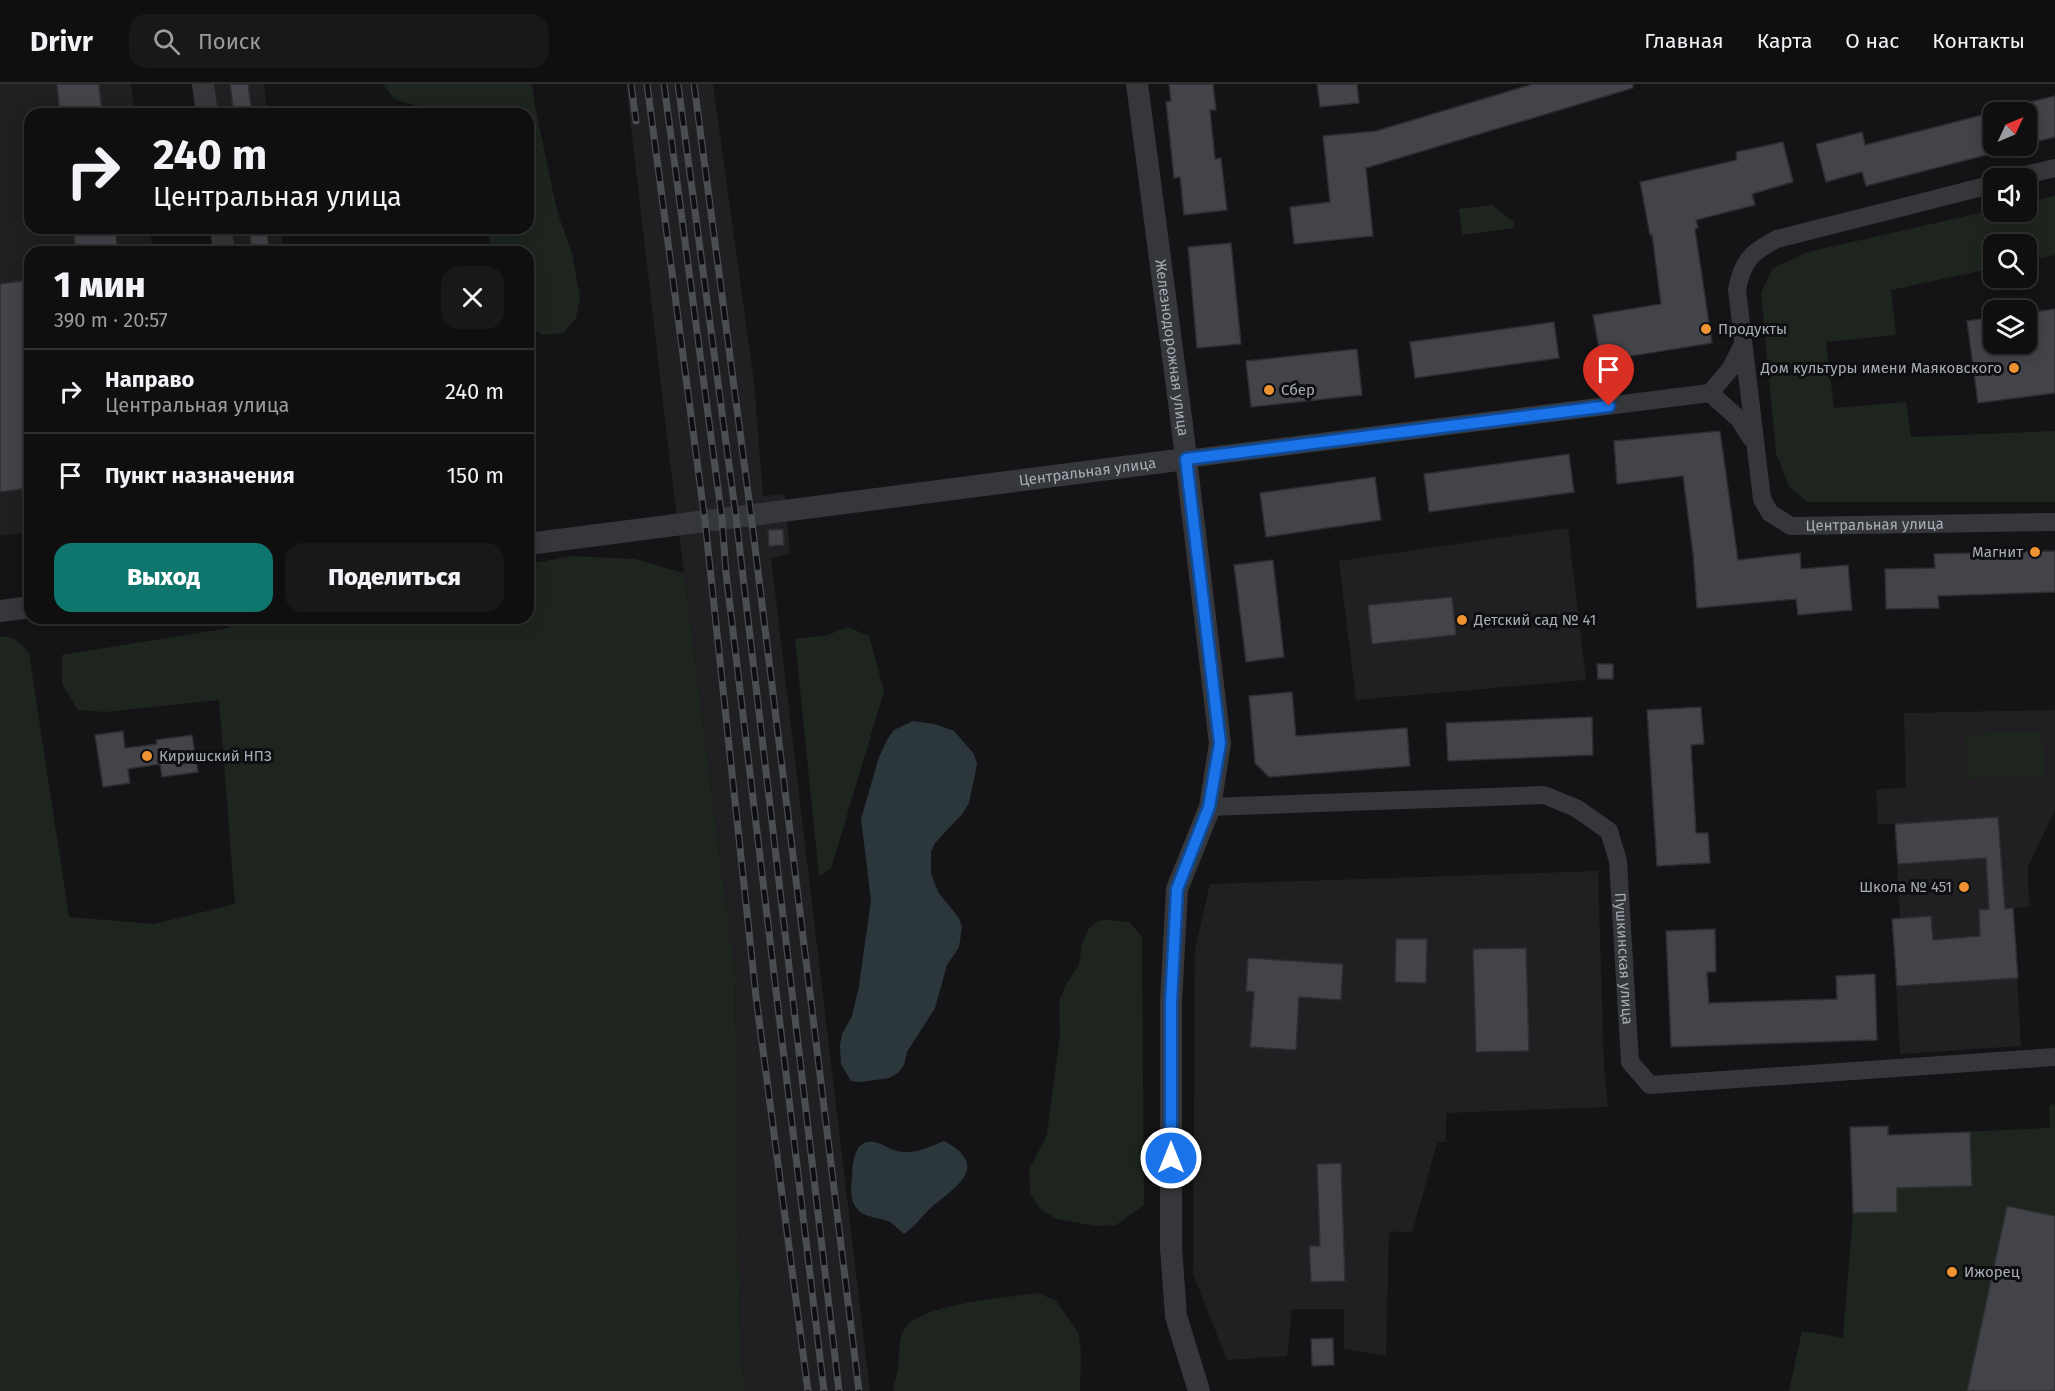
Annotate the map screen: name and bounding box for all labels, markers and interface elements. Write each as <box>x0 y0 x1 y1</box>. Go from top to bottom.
search box <box>129 14 549 68</box>
text: Drivr <box>30 25 93 58</box>
icon: search <box>150 25 183 58</box>
text: Поиск <box>198 28 261 55</box>
text: Главная <box>1644 28 1724 54</box>
text: Карта <box>1757 28 1812 54</box>
text: О нас <box>1845 28 1899 54</box>
text: Контакты <box>1932 28 2025 54</box>
north arrow <box>1983 102 2037 156</box>
map controls <box>1983 102 2037 354</box>
text: 240 m <box>153 130 267 180</box>
icon: right <box>54 132 132 210</box>
button: sound <box>1983 168 2037 222</box>
text: Центральная улица <box>153 181 402 213</box>
button: search <box>1983 234 2037 288</box>
street label: Железнодорожная улица <box>1151 258 1192 437</box>
text: 1 мин <box>54 263 146 307</box>
button: close <box>441 266 504 329</box>
button: layers <box>1983 300 2037 354</box>
text: 390 m · 20:57 <box>54 308 168 332</box>
place label: Продукты <box>1718 320 1787 338</box>
marker: Продукты <box>1699 322 1713 336</box>
pin <box>1583 344 1634 406</box>
icon: arrive <box>1592 353 1625 386</box>
place label: Дом культуры имени Маяковского <box>1760 359 2002 377</box>
marker: Дом культуры имени Маяковского <box>2007 361 2021 375</box>
text: Направо <box>105 366 194 393</box>
icon: right <box>54 375 87 408</box>
text: 240 m <box>445 378 504 405</box>
place label: Сбер <box>1281 381 1315 399</box>
marker: Сбер <box>1262 383 1276 397</box>
text: Центральная улица <box>105 393 289 417</box>
street label: Центральная улица <box>1018 454 1157 490</box>
icon: arrive <box>54 459 87 492</box>
text: Пункт назначения <box>105 462 295 489</box>
text: 150 m <box>446 462 504 489</box>
street label: Центральная улица <box>1805 515 1944 535</box>
button: Выход <box>54 543 273 612</box>
button: Поделиться <box>285 543 504 612</box>
place label: Магнит <box>1972 543 2023 561</box>
marker: Магнит <box>2028 545 2042 559</box>
place label: Детский сад № 41 <box>1473 611 1596 629</box>
marker: Детский сад № 41 <box>1455 613 1469 627</box>
place label: Киришский НПЗ <box>159 747 272 765</box>
marker: Киришский НПЗ <box>140 749 154 763</box>
place label: Школа № 451 <box>1859 878 1952 896</box>
marker: Школа № 451 <box>1957 880 1971 894</box>
street label: Пушкинская улица <box>1611 892 1637 1025</box>
position arrow <box>1139 1126 1203 1190</box>
place label: Ижорец <box>1964 1263 2020 1281</box>
marker: Ижорец <box>1945 1265 1959 1279</box>

